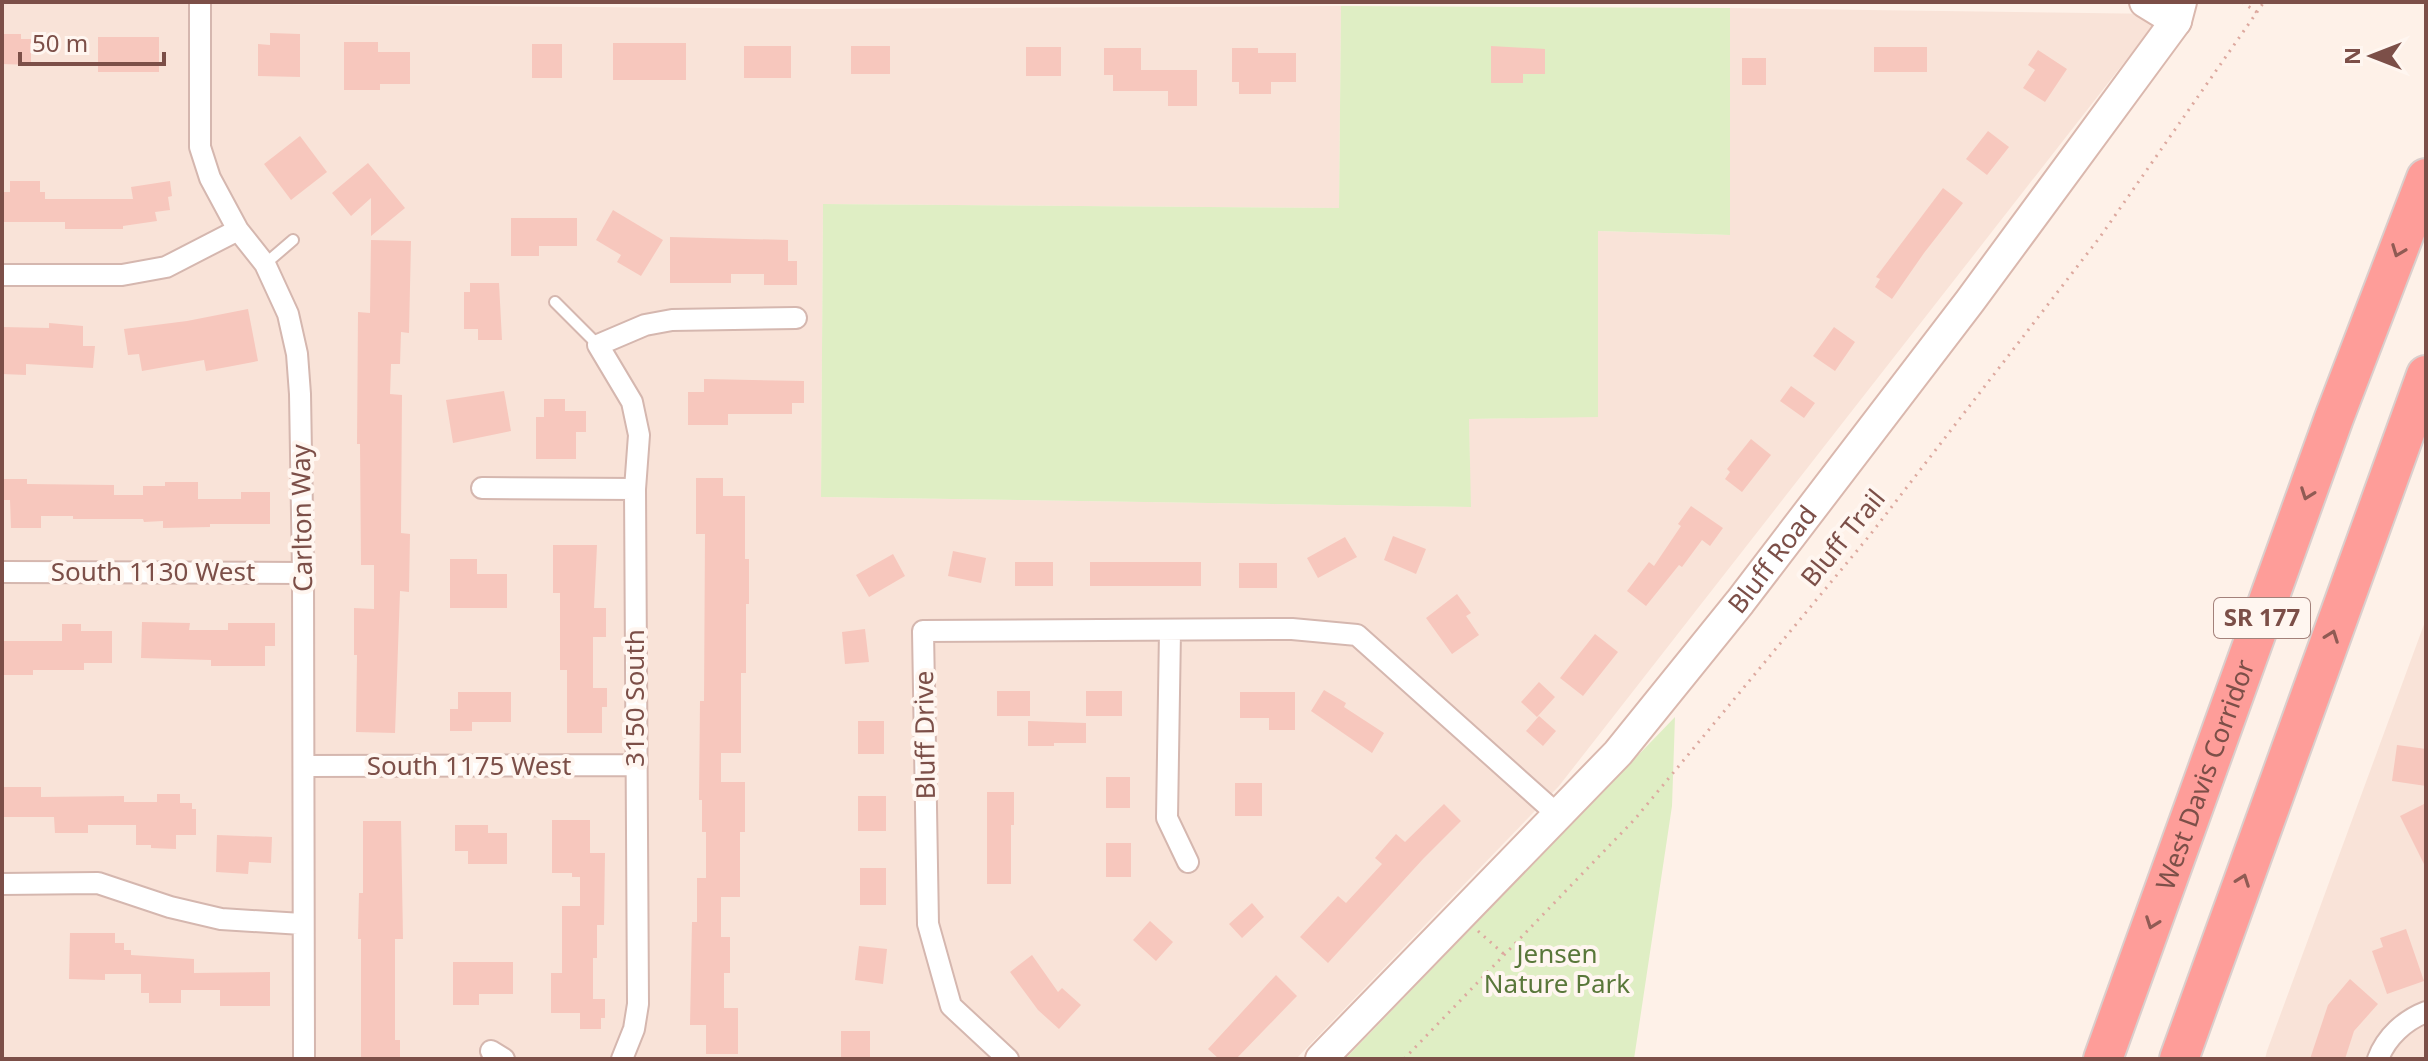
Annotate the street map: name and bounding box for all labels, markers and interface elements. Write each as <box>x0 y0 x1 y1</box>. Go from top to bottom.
scale bar <box>20 16 164 66</box>
north arrow <box>2332 16 2412 96</box>
text: 50 m <box>32 26 88 59</box>
text: N <box>2336 47 2366 65</box>
one-way arrow <box>2391 243 2408 257</box>
street label: Carlton Way <box>282 443 320 592</box>
street label: Bluff Trail <box>1792 481 1893 594</box>
one-way arrow <box>2300 486 2317 500</box>
street label: Bluff Road <box>1719 498 1824 620</box>
street label: South 1130 West <box>51 553 255 589</box>
road number: SR 177 <box>2214 598 2310 638</box>
street label: 3150 South <box>616 629 652 767</box>
one-way arrow <box>2322 630 2338 644</box>
street label: West Davis Corridor <box>2146 654 2263 895</box>
street label: Bluff Drive <box>905 670 943 800</box>
street label: South 1175 West <box>367 747 571 783</box>
one-way arrow <box>2234 874 2250 888</box>
one-way arrow <box>2145 915 2162 929</box>
park label: Jensen Nature Park <box>1484 935 1630 1001</box>

